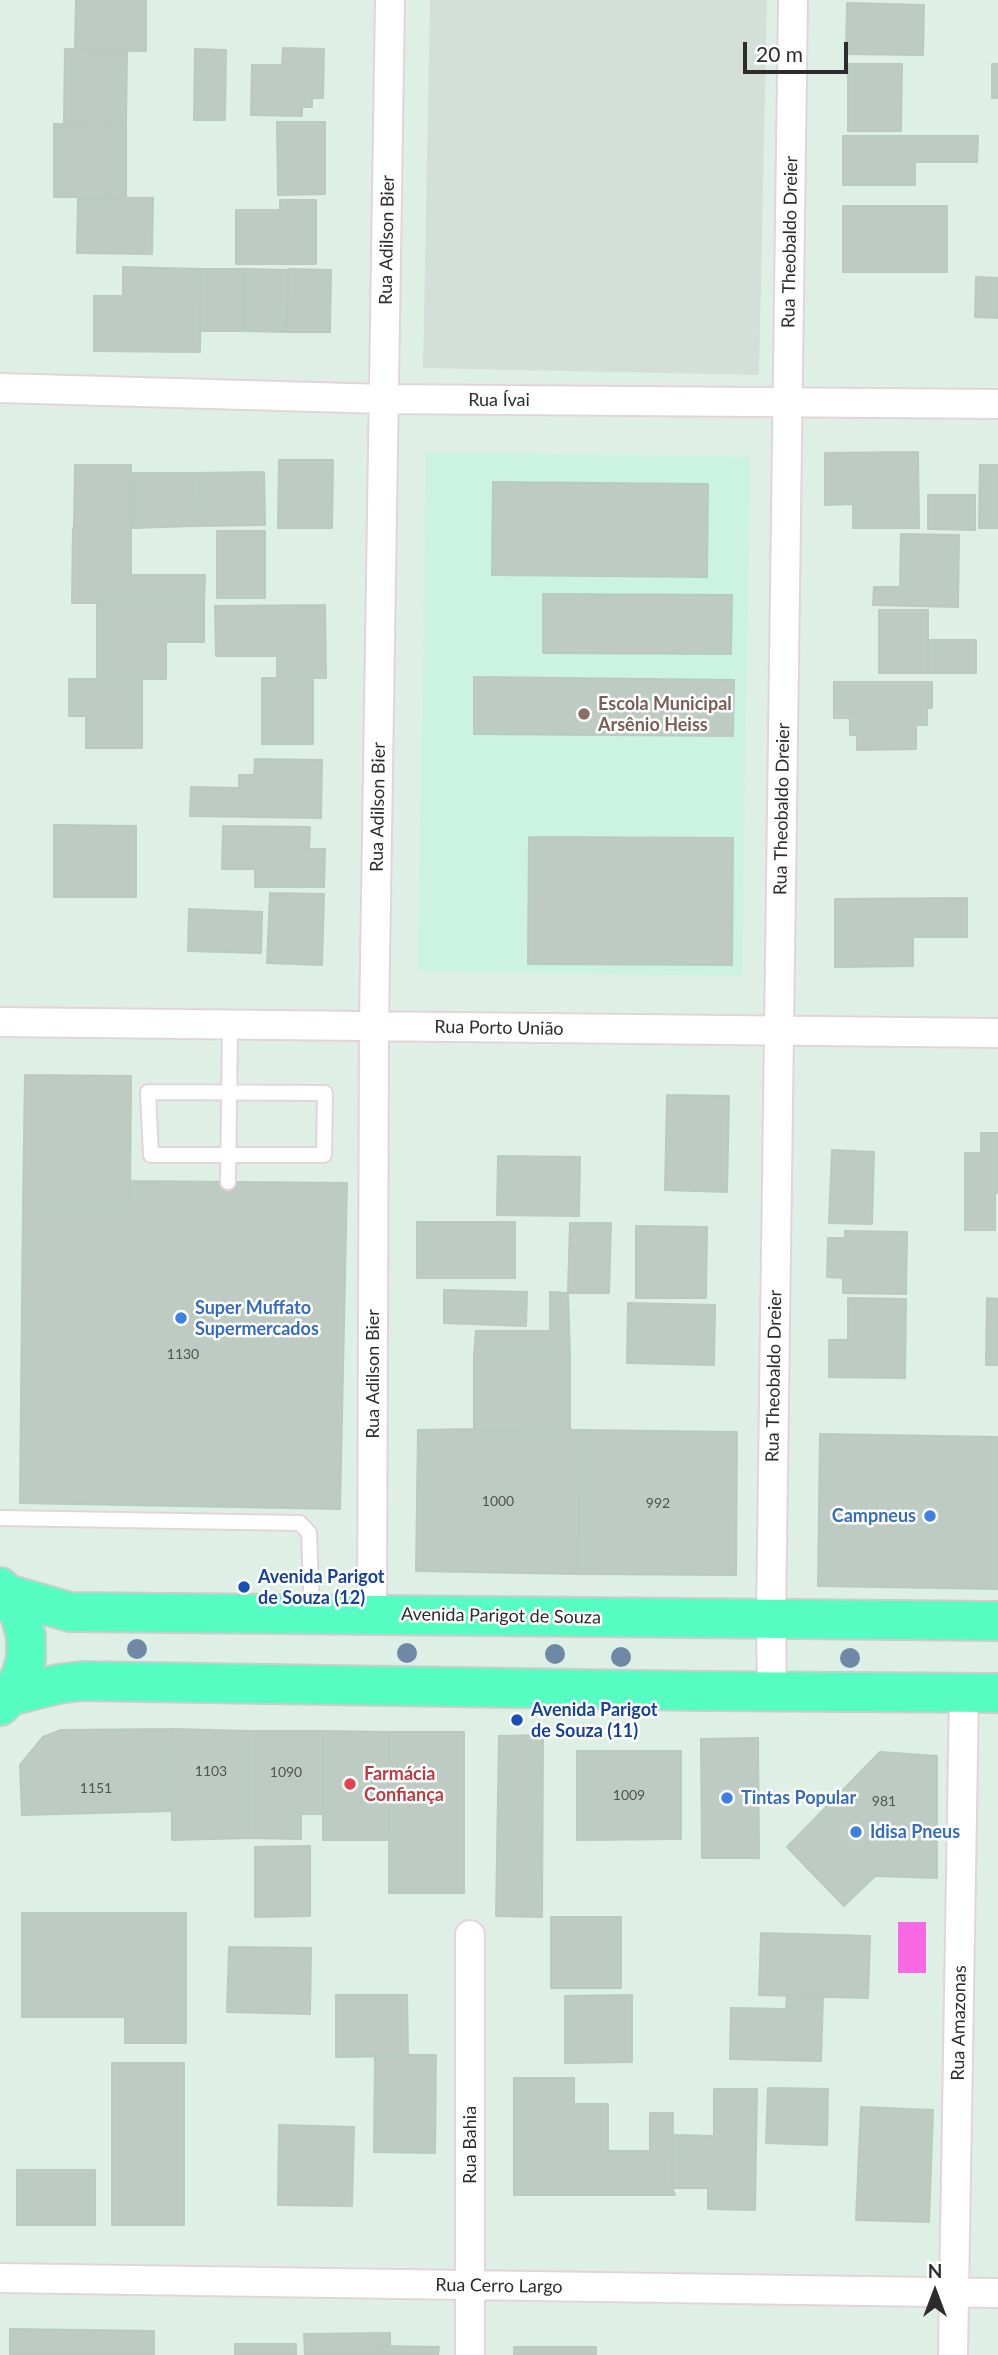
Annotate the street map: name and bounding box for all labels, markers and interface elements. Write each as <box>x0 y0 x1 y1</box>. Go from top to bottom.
scale bar <box>746 28 851 72</box>
text: 20 m <box>756 41 803 66</box>
street label: Rua Theobaldo Dreier <box>778 156 802 328</box>
street label: Rua Adilson Bier <box>375 175 399 305</box>
street label: Rua Ívai <box>468 389 530 411</box>
place label: Escola Municipal Arsênio Heiss <box>598 693 732 736</box>
marker: Escola Municipal Arsênio Heiss <box>576 706 592 722</box>
street label: Rua Theobaldo Dreier <box>770 723 794 895</box>
street label: Rua Adilson Bier <box>366 742 390 872</box>
street label: Rua Porto União <box>434 1016 564 1040</box>
street label: Rua Theobaldo Dreier <box>762 1290 786 1462</box>
place label: Super Muffato Supermercados <box>195 1297 319 1340</box>
street label: Rua Adilson Bier <box>362 1309 384 1439</box>
marker: Super Muffato Supermercados <box>173 1310 189 1326</box>
house number: 1130 <box>167 1346 199 1362</box>
house number: 1000 <box>482 1493 514 1509</box>
house number: 992 <box>646 1495 670 1511</box>
place label: Campneus <box>832 1505 916 1527</box>
marker: Campneus <box>922 1508 938 1524</box>
place label: Avenida Parigot de Souza (12) <box>258 1566 385 1608</box>
marker: Avenida Parigot de Souza (12) <box>236 1579 252 1595</box>
street label: Avenida Parigot de Souza <box>401 1603 601 1629</box>
place label: Avenida Parigot de Souza (11) <box>531 1699 658 1742</box>
marker: Avenida Parigot de Souza (11) <box>509 1712 525 1728</box>
house number: 1103 <box>195 1763 227 1779</box>
place label: Farmácia Confiança <box>364 1763 444 1806</box>
house number: 1090 <box>270 1764 302 1780</box>
marker: Farmácia Confiança <box>342 1776 358 1792</box>
house number: 1151 <box>80 1780 112 1796</box>
house number: 1009 <box>613 1787 645 1803</box>
place label: Tintas Popular <box>741 1787 856 1809</box>
marker: Tintas Popular <box>719 1790 735 1806</box>
house number: 981 <box>872 1793 896 1809</box>
place label: Idisa Pneus <box>870 1821 960 1843</box>
marker: Idisa Pneus <box>848 1824 864 1840</box>
street label: Rua Amazonas <box>947 1965 971 2081</box>
street label: Rua Bahia <box>459 2106 481 2184</box>
north arrow <box>900 2257 970 2327</box>
text: N <box>928 2259 942 2282</box>
street label: Rua Cerro Largo <box>435 2274 563 2298</box>

